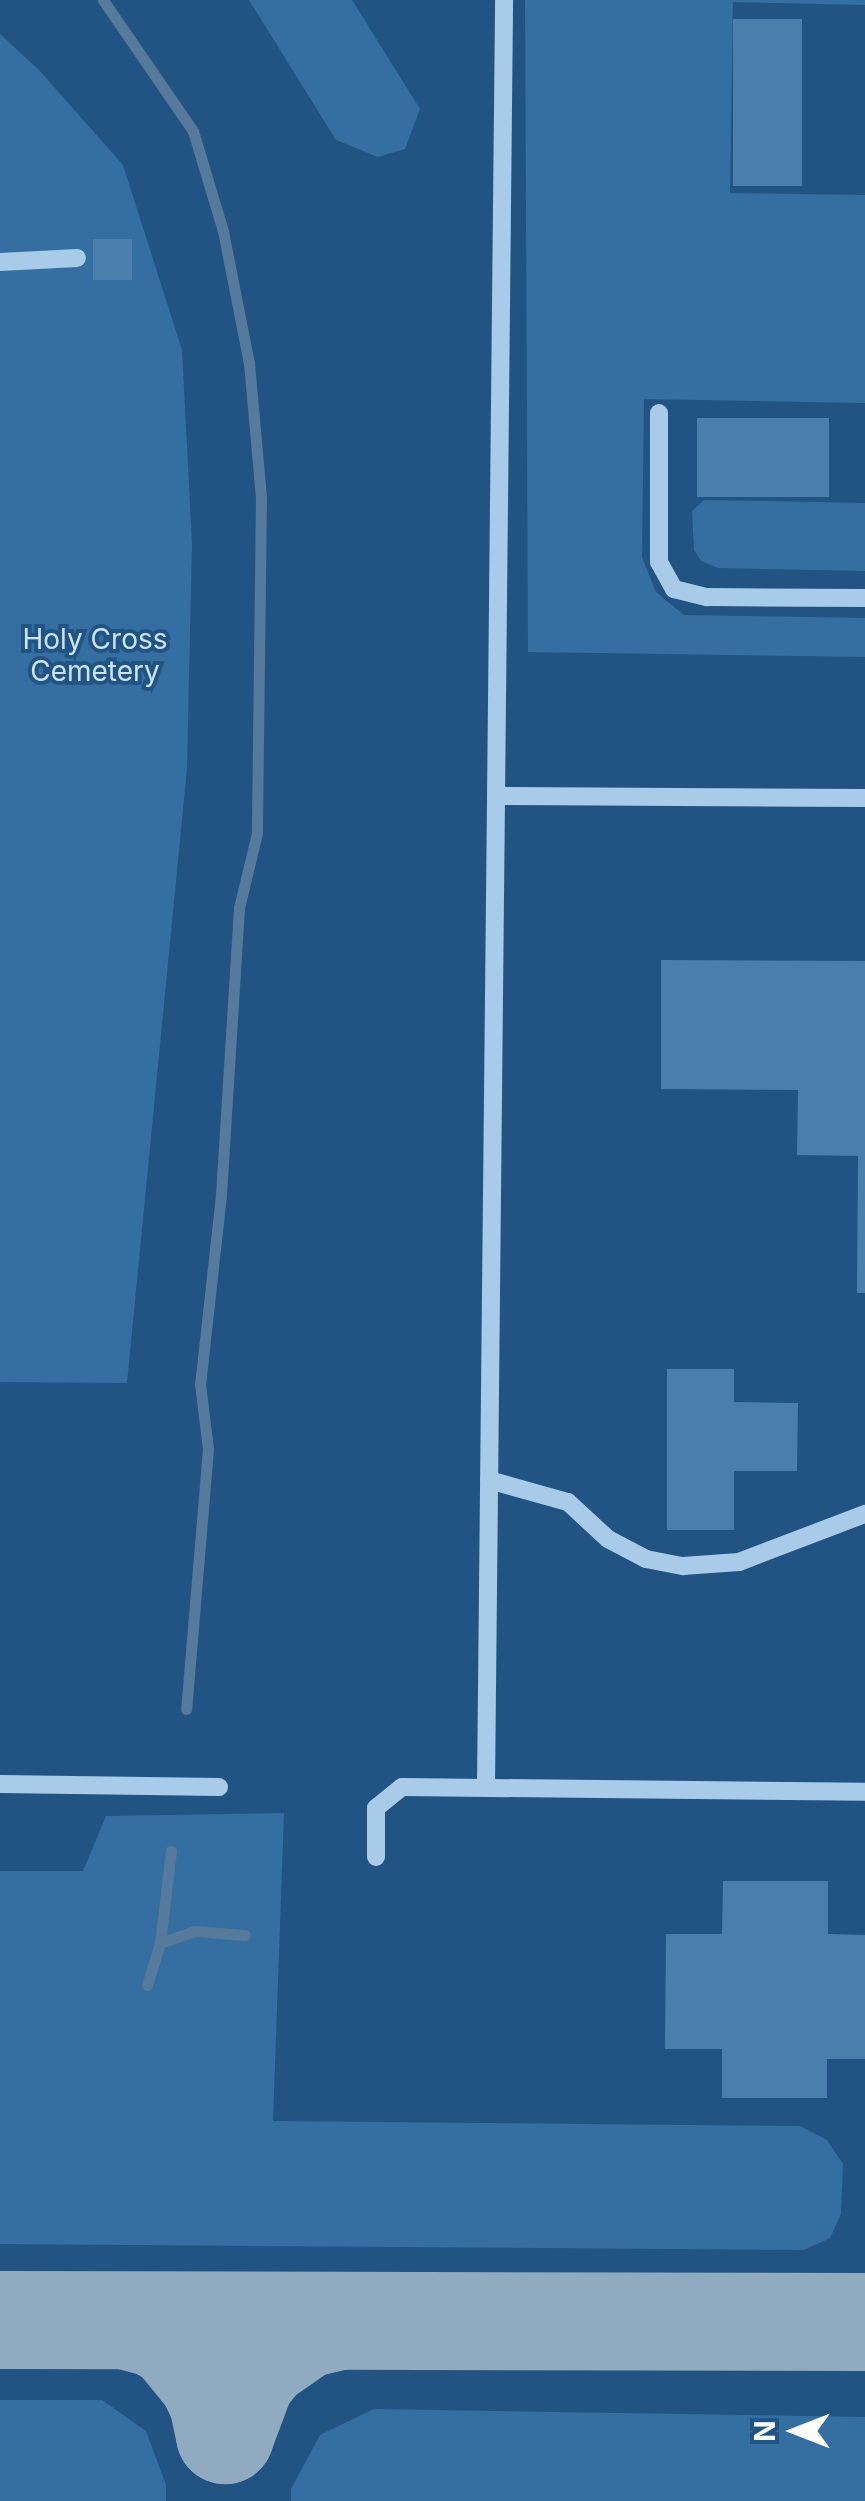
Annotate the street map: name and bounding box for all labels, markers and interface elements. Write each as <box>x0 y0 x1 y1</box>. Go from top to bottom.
park label: Holy Cross Cemetery <box>22 622 168 688</box>
north arrow <box>745 2381 845 2481</box>
text: N <box>748 2420 782 2442</box>

